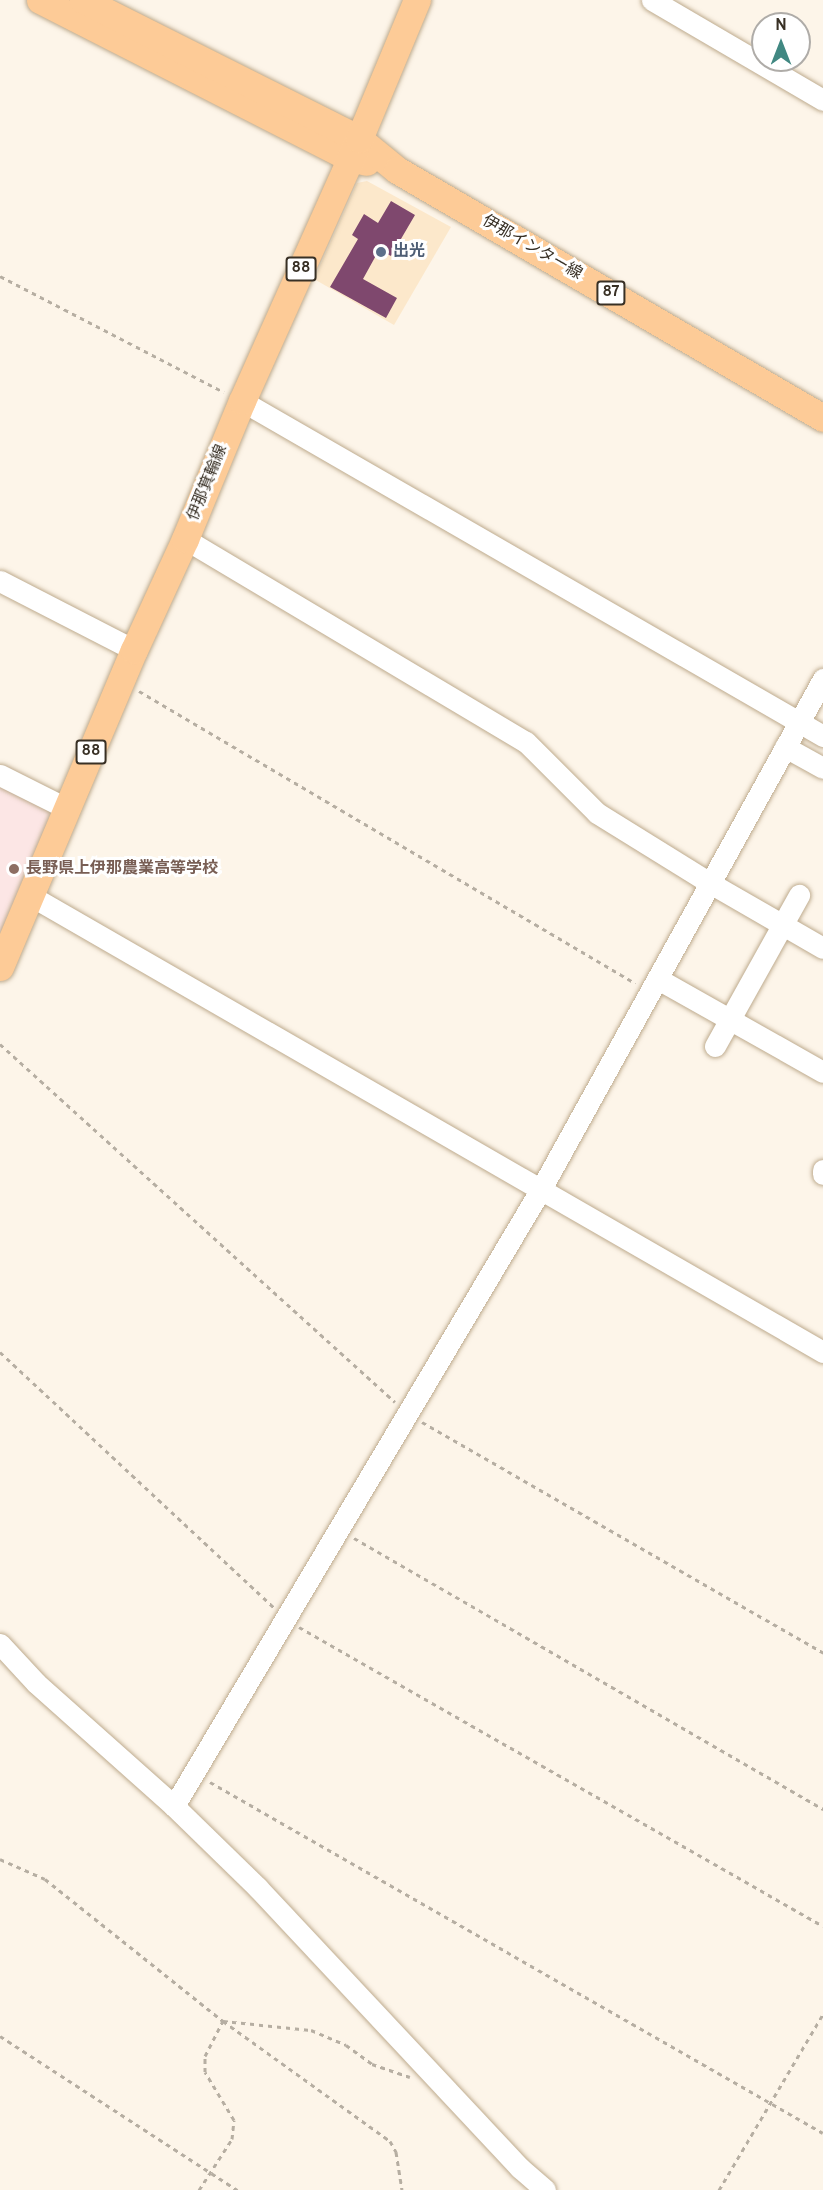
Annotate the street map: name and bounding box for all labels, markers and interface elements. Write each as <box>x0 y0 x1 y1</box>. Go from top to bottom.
north arrow <box>751 12 811 72</box>
text: N <box>775 16 787 36</box>
street label: 伊那インター線 <box>479 212 585 284</box>
place label: 出光 <box>393 242 425 262</box>
marker: 出光 <box>374 245 388 259</box>
road number: 88 <box>284 257 318 281</box>
road number: 87 <box>596 281 626 305</box>
street label: 伊那箕輪線 <box>184 442 232 524</box>
road number: 88 <box>74 740 107 764</box>
place label: 長野県上伊那農業高等学校 <box>26 859 218 879</box>
marker: 長野県上伊那農業高等学校 <box>7 862 21 876</box>

